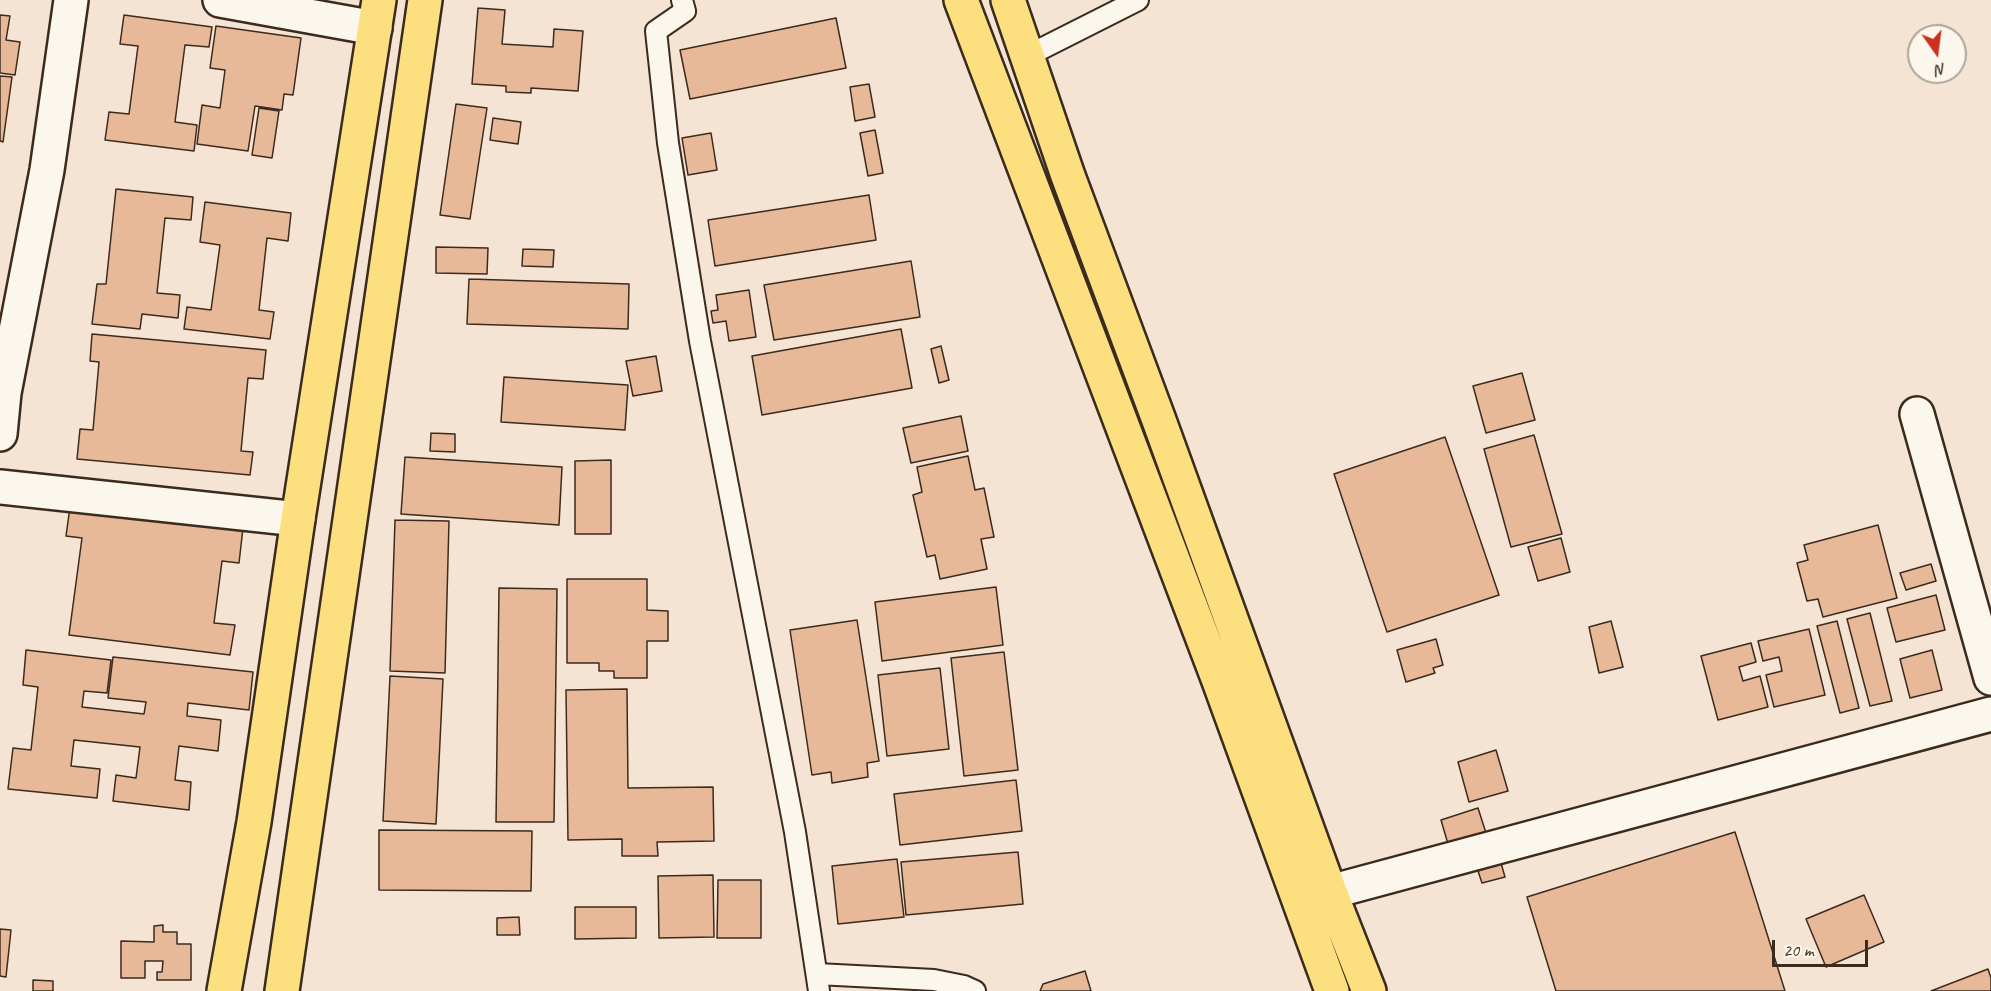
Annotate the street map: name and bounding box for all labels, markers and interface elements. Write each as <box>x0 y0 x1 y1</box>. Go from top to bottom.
north arrow <box>1907 24 1967 84</box>
text: N <box>1934 59 1948 80</box>
scale bar <box>1775 928 1871 966</box>
text: 20 m <box>1783 939 1814 961</box>

